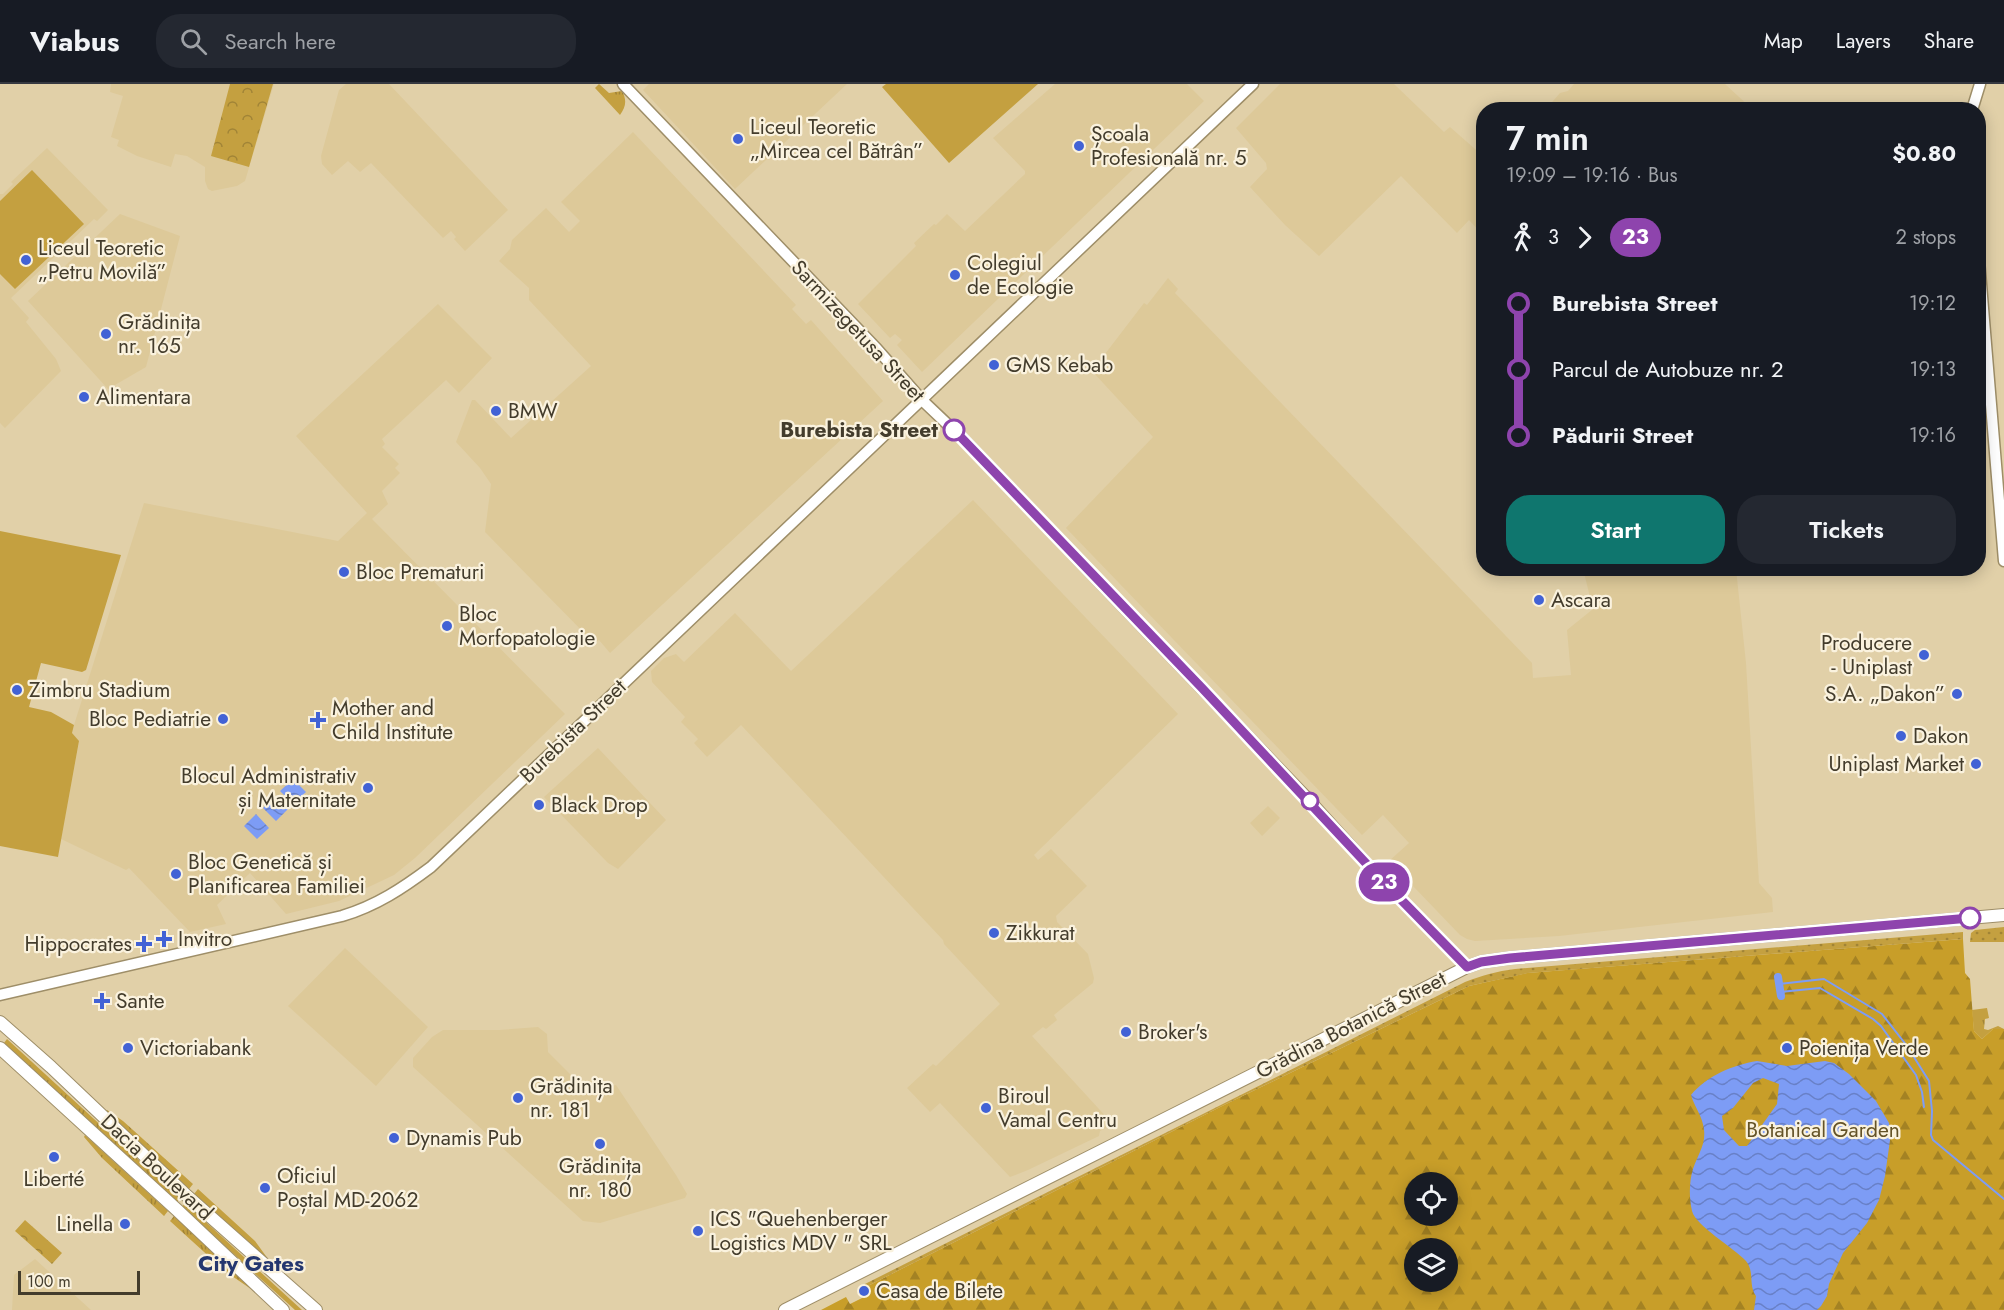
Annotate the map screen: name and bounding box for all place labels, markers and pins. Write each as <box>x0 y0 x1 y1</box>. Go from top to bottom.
place label: Liceul Teoretic „Mircea cel Bătrân” <box>750 112 923 166</box>
place label: Școala Profesională nr. 5 <box>1091 119 1247 173</box>
marker: Liceul Teoretic „Mircea cel Bătrân” <box>731 132 745 146</box>
marker: Școala Profesională nr. 5 <box>1072 139 1086 153</box>
place label: Liceul Teoretic „Petru Movilă” <box>38 233 166 287</box>
place label: Colegiul de Ecologie <box>967 248 1074 302</box>
marker: Liceul Teoretic „Petru Movilă” <box>19 253 33 267</box>
marker: Colegiul de Ecologie <box>948 268 962 282</box>
place label: Grădinița nr. 165 <box>118 307 201 361</box>
marker: Grădinița nr. 165 <box>99 327 113 341</box>
place label: GMS Kebab <box>1006 350 1113 380</box>
marker: GMS Kebab <box>987 358 1001 372</box>
place label: Alimentara <box>96 382 191 412</box>
marker: Alimentara <box>77 390 91 404</box>
place label: BMW <box>508 396 558 426</box>
marker: BMW <box>489 404 503 418</box>
place label: Burebista Street <box>780 415 938 445</box>
marker: Burebista Street <box>943 419 965 441</box>
place label: Bloc Prematuri <box>356 557 484 587</box>
marker: Bloc Prematuri <box>337 565 351 579</box>
place label: Ascara <box>1551 585 1611 615</box>
marker: Ascara <box>1532 593 1546 607</box>
place label: Bloc Morfopatologie <box>459 599 595 653</box>
marker: Bloc Morfopatologie <box>440 619 454 633</box>
place label: Producere - Uniplast <box>1821 628 1912 682</box>
marker: Producere - Uniplast <box>1917 648 1931 662</box>
place label: Zimbru Stadium <box>29 675 170 705</box>
place label: S.A. „Dakon” <box>1825 679 1945 709</box>
marker: Zimbru Stadium <box>10 683 24 697</box>
marker: S.A. „Dakon” <box>1950 687 1964 701</box>
place label: Mother and Child Institute <box>332 693 453 747</box>
place label: Bloc Pediatrie <box>89 704 211 734</box>
marker: Mother and Child Institute <box>309 711 327 729</box>
marker: Bloc Pediatrie <box>216 712 230 726</box>
place label: Dakon <box>1913 721 1969 751</box>
marker: Dakon <box>1894 729 1908 743</box>
place label: Uniplast Market <box>1829 749 1964 779</box>
marker: Uniplast Market <box>1969 757 1983 771</box>
place label: Blocul Administrativ și Maternitate <box>181 761 357 815</box>
marker: Blocul Administrativ și Maternitate <box>361 781 375 795</box>
place label: Black Drop <box>551 790 648 820</box>
unlabelled marker <box>1301 792 1319 810</box>
marker: Black Drop <box>532 798 546 812</box>
place label: Bloc Genetică și Planificarea Familiei <box>188 847 365 901</box>
marker: Bloc Genetică și Planificarea Familiei <box>169 867 183 881</box>
unlabelled marker <box>1959 907 1981 929</box>
place label: Zikkurat <box>1006 918 1075 948</box>
place label: Invitro <box>178 924 232 954</box>
marker: Zikkurat <box>987 926 1001 940</box>
place label: Hippocrates <box>24 929 132 959</box>
marker: Invitro <box>155 930 173 948</box>
marker: Hippocrates <box>137 937 151 951</box>
place label: Sante <box>116 986 165 1016</box>
marker: Sante <box>93 992 111 1010</box>
place label: Broker's <box>1138 1017 1207 1047</box>
marker: Broker's <box>1119 1025 1133 1039</box>
place label: Victoriabank <box>140 1033 252 1063</box>
place label: Poienița Verde <box>1799 1033 1929 1063</box>
marker: Victoriabank <box>121 1041 135 1055</box>
marker: Poienița Verde <box>1780 1041 1794 1055</box>
place label: Grădinița nr. 181 <box>530 1071 613 1125</box>
place label: Biroul Vamal Centru <box>998 1081 1117 1135</box>
marker: Grădinița nr. 181 <box>511 1091 525 1105</box>
marker: Biroul Vamal Centru <box>979 1101 993 1115</box>
place label: Dynamis Pub <box>406 1123 522 1153</box>
marker: Dynamis Pub <box>387 1131 401 1145</box>
marker: Grădinița nr. 180 <box>593 1137 607 1151</box>
marker: Liberté <box>47 1150 61 1164</box>
place label: Grădinița nr. 180 <box>559 1151 641 1205</box>
place label: Oficiul Poștal MD-2062 <box>277 1161 418 1215</box>
place label: Liberté <box>24 1164 85 1194</box>
marker: Oficiul Poștal MD-2062 <box>258 1181 272 1195</box>
place label: ICS "Quehenberger Logistics MDV " SRL <box>710 1204 892 1258</box>
place label: Linella <box>56 1209 113 1239</box>
marker: Linella <box>118 1217 132 1231</box>
marker: ICS "Quehenberger Logistics MDV " SRL <box>691 1224 705 1238</box>
place label: Casa de Bilete <box>876 1276 1003 1306</box>
marker: Casa de Bilete <box>857 1284 871 1298</box>

